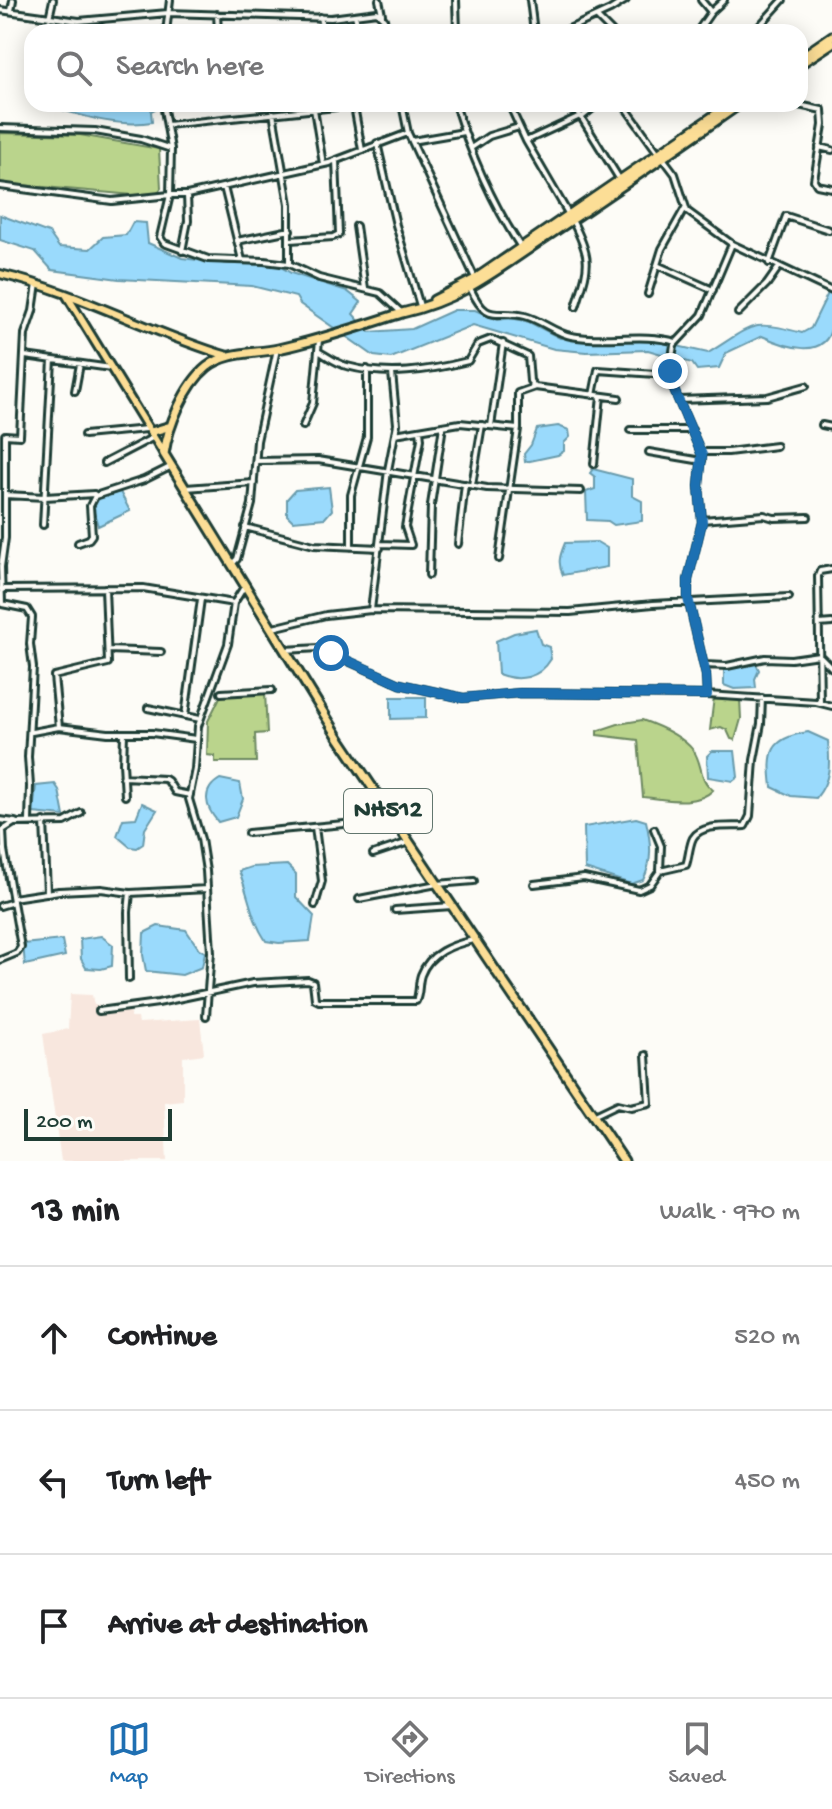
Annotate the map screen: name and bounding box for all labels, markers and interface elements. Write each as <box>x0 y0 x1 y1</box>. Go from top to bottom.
search box <box>24 24 808 112</box>
icon: search <box>52 46 96 90</box>
text: Search here <box>116 51 264 86</box>
route end <box>652 353 688 389</box>
route start <box>313 635 349 671</box>
road number: NH512 <box>344 789 432 833</box>
scale bar <box>24 1105 172 1141</box>
text: 200 m <box>36 1110 93 1136</box>
text: 13 min <box>32 1193 119 1233</box>
text: Walk · 970 m <box>660 1198 800 1229</box>
icon: ahead <box>32 1316 76 1360</box>
text: Continue <box>108 1321 217 1356</box>
text: 520 m <box>734 1323 800 1354</box>
icon: left <box>32 1460 76 1504</box>
text: Turn left <box>108 1465 209 1500</box>
text: 450 m <box>735 1467 800 1498</box>
icon: arrive <box>32 1604 76 1648</box>
text: Arrive at destination <box>108 1609 368 1644</box>
tab: Map <box>107 1717 151 1791</box>
tab: Directions <box>365 1717 455 1791</box>
tab: Saved <box>669 1717 725 1791</box>

